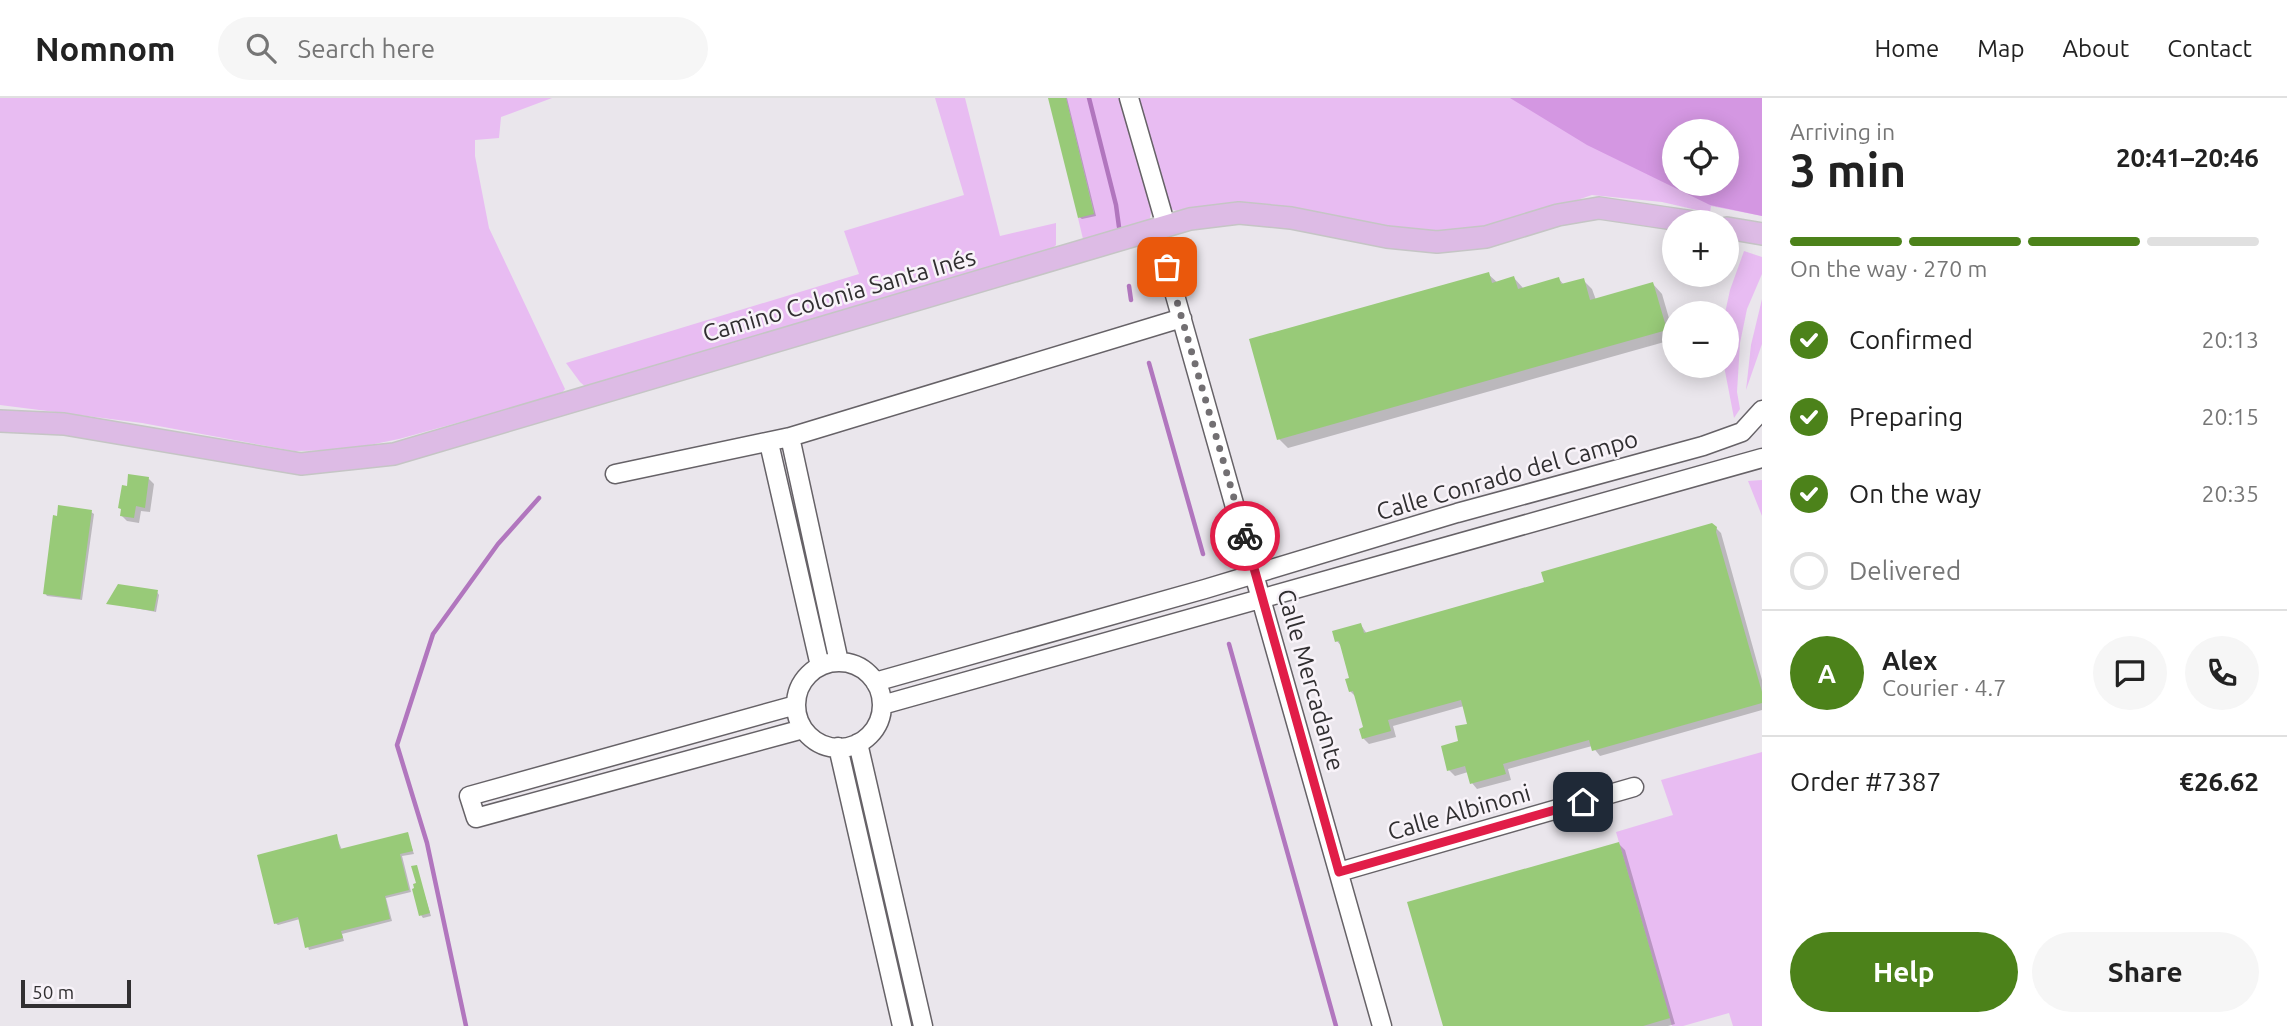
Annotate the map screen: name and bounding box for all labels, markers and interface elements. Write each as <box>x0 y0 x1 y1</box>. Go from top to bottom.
search box <box>218 17 708 80</box>
icon: search <box>242 29 280 67</box>
text: Nomnom <box>35 30 176 67</box>
text: Search here <box>298 34 435 63</box>
text: Home <box>1874 35 1939 62</box>
text: Map <box>1977 35 2024 62</box>
text: About <box>2062 35 2129 62</box>
text: Contact <box>2167 35 2252 62</box>
map controls <box>1662 119 1739 378</box>
button: locate <box>1662 119 1739 196</box>
text: Arriving in <box>1790 119 1895 144</box>
text: 20:41–20:46 <box>2116 143 2259 172</box>
text: 3 min <box>1790 144 1906 196</box>
button: + <box>1662 210 1739 287</box>
pin <box>1137 237 1197 297</box>
street label: Camino Colonia Santa Inés <box>699 243 979 347</box>
icon: bag <box>1148 248 1186 286</box>
text: On the way · 270 m <box>1790 256 1987 281</box>
button: − <box>1662 301 1739 378</box>
icon: check <box>1790 321 1828 359</box>
text: Confirmed <box>1849 325 1973 354</box>
text: 20:13 <box>2201 327 2259 352</box>
icon: check <box>1790 398 1828 436</box>
text: Preparing <box>1849 402 1963 431</box>
text: 20:15 <box>2201 404 2259 429</box>
street label: Calle Conrado del Campo <box>1373 425 1641 525</box>
icon: check <box>1790 475 1828 513</box>
text: On the way <box>1849 479 1981 508</box>
text: 20:35 <box>2201 481 2259 506</box>
courier <box>1210 501 1280 571</box>
icon: bike <box>1226 517 1264 555</box>
text: Delivered <box>1849 556 1961 585</box>
street label: Calle Mercadante <box>1272 586 1350 774</box>
button: chat <box>2093 636 2167 710</box>
button: phone <box>2185 636 2259 710</box>
text: Alex <box>1882 646 1937 675</box>
text: A <box>1818 659 1836 688</box>
text: Courier · 4.7 <box>1882 675 2006 700</box>
text: Order #7387 <box>1790 767 1941 796</box>
text: €26.62 <box>2179 767 2259 796</box>
pin <box>1553 772 1613 832</box>
street label: Calle Albinoni <box>1384 779 1534 845</box>
icon: home <box>1564 783 1602 821</box>
button: Help <box>1790 932 2018 1012</box>
button: Share <box>2032 932 2259 1012</box>
scale bar <box>21 977 131 1009</box>
text: 50 m <box>32 981 74 1003</box>

